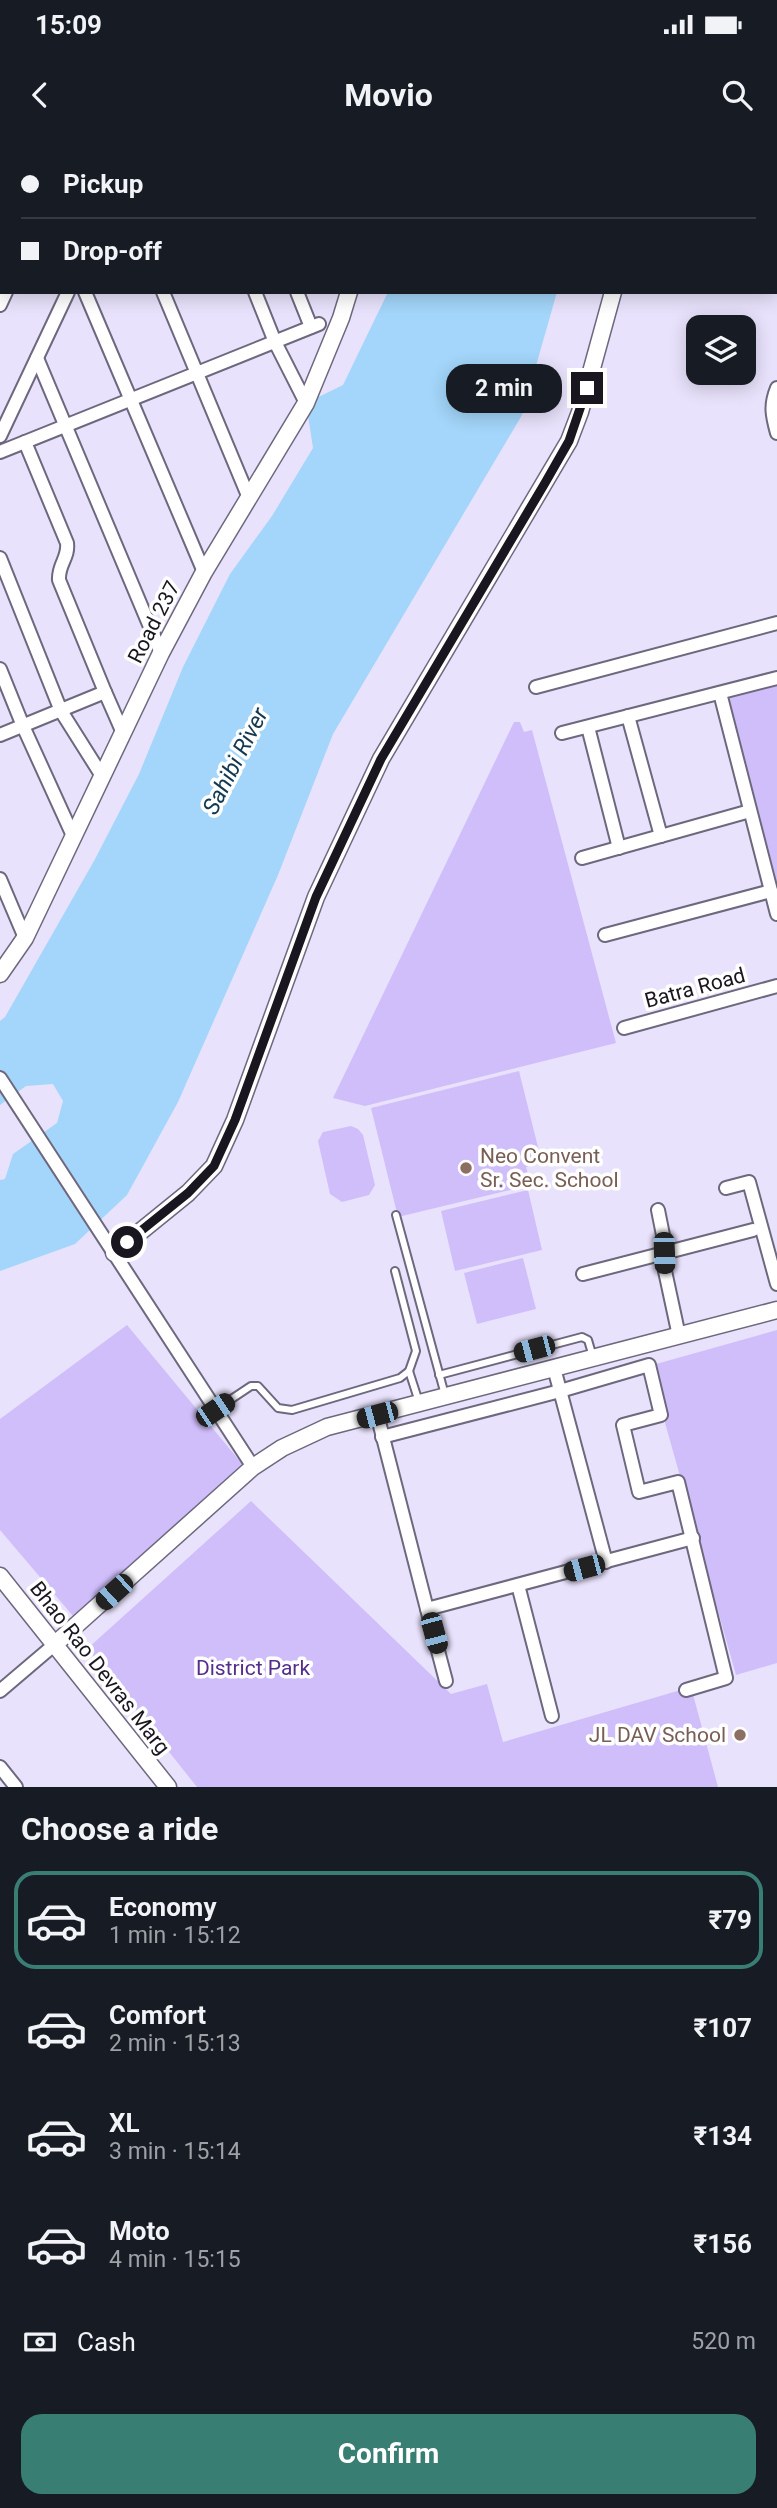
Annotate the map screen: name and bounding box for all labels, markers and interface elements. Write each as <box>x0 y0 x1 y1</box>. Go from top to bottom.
text: 15:09 <box>35 10 102 40</box>
icon: back <box>21 76 59 114</box>
text: Movio <box>344 76 433 114</box>
icon: search <box>718 76 756 114</box>
text: Pickup <box>63 169 143 199</box>
text: Drop-off <box>63 236 162 266</box>
map controls <box>686 315 756 385</box>
button: layers <box>686 315 756 385</box>
callout: 2 min <box>447 364 562 412</box>
route end <box>571 372 603 404</box>
text: 2 min <box>475 375 533 402</box>
street label: Road 237 <box>123 577 185 667</box>
water label: Sahibi River <box>197 702 274 819</box>
street label: Batra Road <box>642 963 748 1013</box>
place label: Neo Convent Sr. Sec. School <box>480 1144 619 1192</box>
marker: Neo Convent Sr. Sec. School <box>458 1160 474 1176</box>
route start <box>111 1226 143 1258</box>
car <box>653 1232 676 1274</box>
car <box>511 1333 558 1365</box>
car <box>192 1390 239 1430</box>
car <box>354 1399 401 1431</box>
car <box>561 1552 608 1584</box>
car <box>92 1570 137 1614</box>
street label: Bhao Rao Devras Marg <box>25 1577 175 1759</box>
car <box>419 1610 450 1656</box>
park label: District Park <box>196 1656 310 1680</box>
place label: JL DAV School <box>589 1723 726 1747</box>
marker: JL DAV School <box>732 1727 748 1743</box>
text: Choose a ride <box>21 1810 218 1848</box>
icon: car <box>25 1889 88 1952</box>
text: Economy <box>109 1892 216 1922</box>
text: ₹79 <box>708 1905 752 1935</box>
text: 1 min · 15:12 <box>109 1922 241 1949</box>
icon: car <box>25 1997 88 2060</box>
text: Comfort <box>109 2000 206 2030</box>
text: ₹107 <box>694 2013 752 2043</box>
text: 2 min · 15:13 <box>109 2030 241 2057</box>
icon: car <box>25 2105 88 2168</box>
text: XL <box>109 2108 140 2138</box>
text: ₹134 <box>694 2121 752 2151</box>
text: 3 min · 15:14 <box>109 2138 241 2165</box>
icon: car <box>25 2213 88 2276</box>
text: Moto <box>109 2216 170 2246</box>
text: ₹156 <box>694 2229 752 2259</box>
text: 4 min · 15:15 <box>109 2246 241 2273</box>
icon: cash <box>21 2323 59 2361</box>
text: Cash <box>77 2327 136 2357</box>
text: 520 m <box>691 2328 756 2355</box>
button: Confirm <box>21 2414 756 2494</box>

